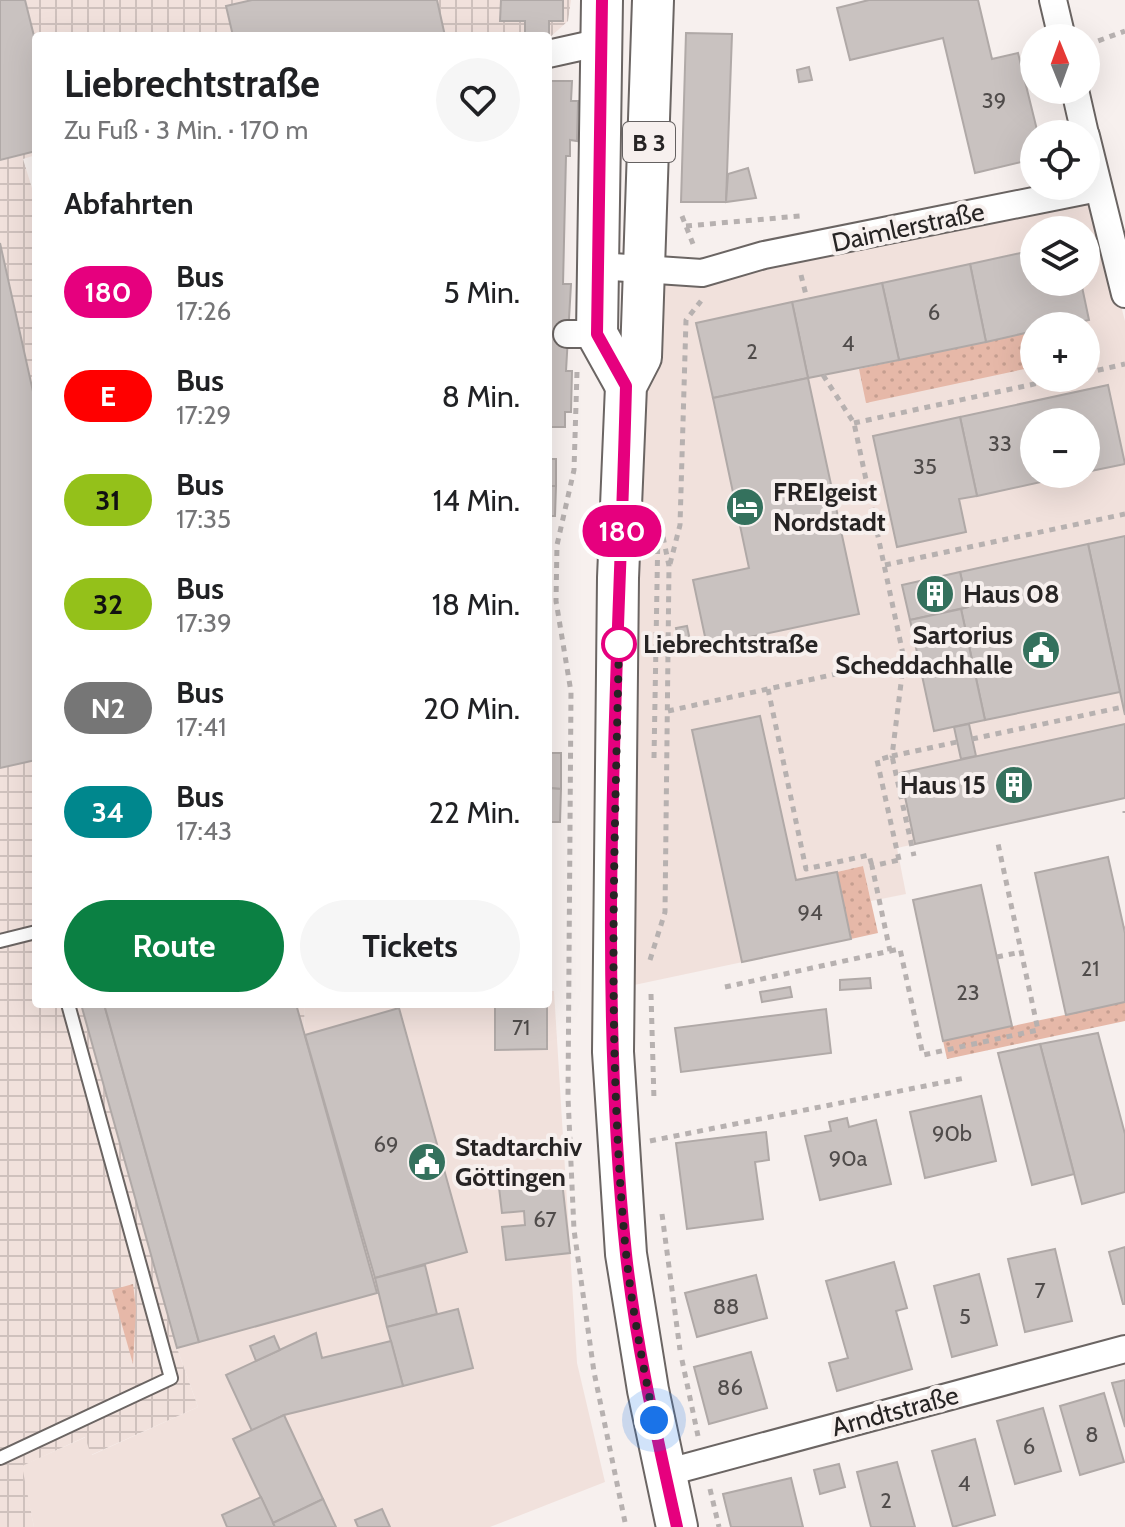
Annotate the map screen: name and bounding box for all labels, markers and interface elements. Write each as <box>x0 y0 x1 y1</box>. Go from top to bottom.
north arrow <box>1020 24 1100 104</box>
map controls <box>1020 24 1100 488</box>
button: heart <box>436 58 520 142</box>
text: Liebrechtstraße <box>64 60 320 107</box>
house number: 39 <box>982 87 1006 114</box>
text: Zu Fuß · 3 Min. · 170 m <box>64 114 308 146</box>
button: locate <box>1020 120 1100 200</box>
road number: B 3 <box>623 122 675 162</box>
text: Abfahrten <box>64 185 194 222</box>
street label: Daimlerstraße <box>829 195 987 259</box>
button: layers <box>1020 216 1100 296</box>
text: Bus <box>176 258 224 295</box>
text: 5 Min. <box>444 274 520 311</box>
text: 180 <box>84 275 132 309</box>
text: 17:26 <box>176 295 231 327</box>
house number: 6 <box>928 299 940 326</box>
button: + <box>1020 312 1100 392</box>
house number: 4 <box>842 330 855 357</box>
house number: 2 <box>746 338 758 365</box>
text: Bus <box>176 362 224 399</box>
text: 8 Min. <box>442 378 520 415</box>
text: E <box>100 379 116 413</box>
text: 17:29 <box>176 399 231 431</box>
button: − <box>1020 408 1100 488</box>
house number: 33 <box>988 430 1012 457</box>
house number: 35 <box>913 453 937 480</box>
text: Bus <box>176 466 224 503</box>
place label: FREIgeist Nordstadt <box>773 476 886 538</box>
text: 14 Min. <box>433 482 520 519</box>
text: 31 <box>95 483 121 517</box>
hotel icon: FREIgeist Nordstadt <box>724 486 766 528</box>
text: 17:35 <box>176 503 231 535</box>
line badge: 180 <box>576 505 668 557</box>
text: 180 <box>598 514 646 548</box>
text: Bus <box>176 570 224 607</box>
building icon: Haus 08 <box>914 573 956 615</box>
place label: Haus 08 <box>963 578 1060 610</box>
text: 18 Min. <box>432 586 520 623</box>
text: 32 <box>93 587 123 621</box>
text: 17:39 <box>176 607 232 639</box>
place label: Sartorius Scheddachhalle <box>835 619 1013 681</box>
marker: Liebrechtstraße <box>602 627 636 661</box>
place label: Liebrechtstraße <box>643 628 818 660</box>
public building icon: Sartorius Scheddachhalle <box>1020 629 1062 671</box>
text: Bus <box>176 674 224 711</box>
text: 20 Min. <box>423 690 520 727</box>
text: N2 <box>91 691 125 725</box>
text: 17:41 <box>176 711 226 743</box>
building icon: Haus 15 <box>993 764 1035 806</box>
place label: Haus 15 <box>900 769 986 801</box>
text: Bus <box>176 778 224 815</box>
text: 22 Min. <box>428 794 520 831</box>
text: 34 <box>92 795 124 829</box>
text: 17:43 <box>176 815 232 847</box>
house number: 94 <box>797 899 823 926</box>
button: Route <box>64 900 284 992</box>
button: Tickets <box>300 900 520 992</box>
house number: 21 <box>1081 955 1099 982</box>
house number: 23 <box>956 979 980 1006</box>
house number: 71 <box>512 1014 530 1041</box>
house number: 90b <box>932 1120 972 1147</box>
house number: 69 <box>374 1131 399 1158</box>
place label: Stadtarchiv Göttingen <box>455 1131 582 1193</box>
public building icon: Stadtarchiv Göttingen <box>406 1141 448 1183</box>
house number: 90a <box>829 1145 868 1172</box>
house number: 67 <box>533 1206 557 1233</box>
house number: 7 <box>1034 1277 1046 1304</box>
house number: 88 <box>713 1293 739 1320</box>
house number: 5 <box>959 1303 971 1330</box>
house number: 86 <box>717 1374 743 1401</box>
street label: Arndtstraße <box>828 1379 962 1443</box>
your location <box>634 1400 674 1440</box>
house number: 8 <box>1085 1421 1099 1448</box>
house number: 6 <box>1023 1433 1035 1460</box>
house number: 4 <box>958 1470 971 1497</box>
house number: 2 <box>880 1487 892 1514</box>

